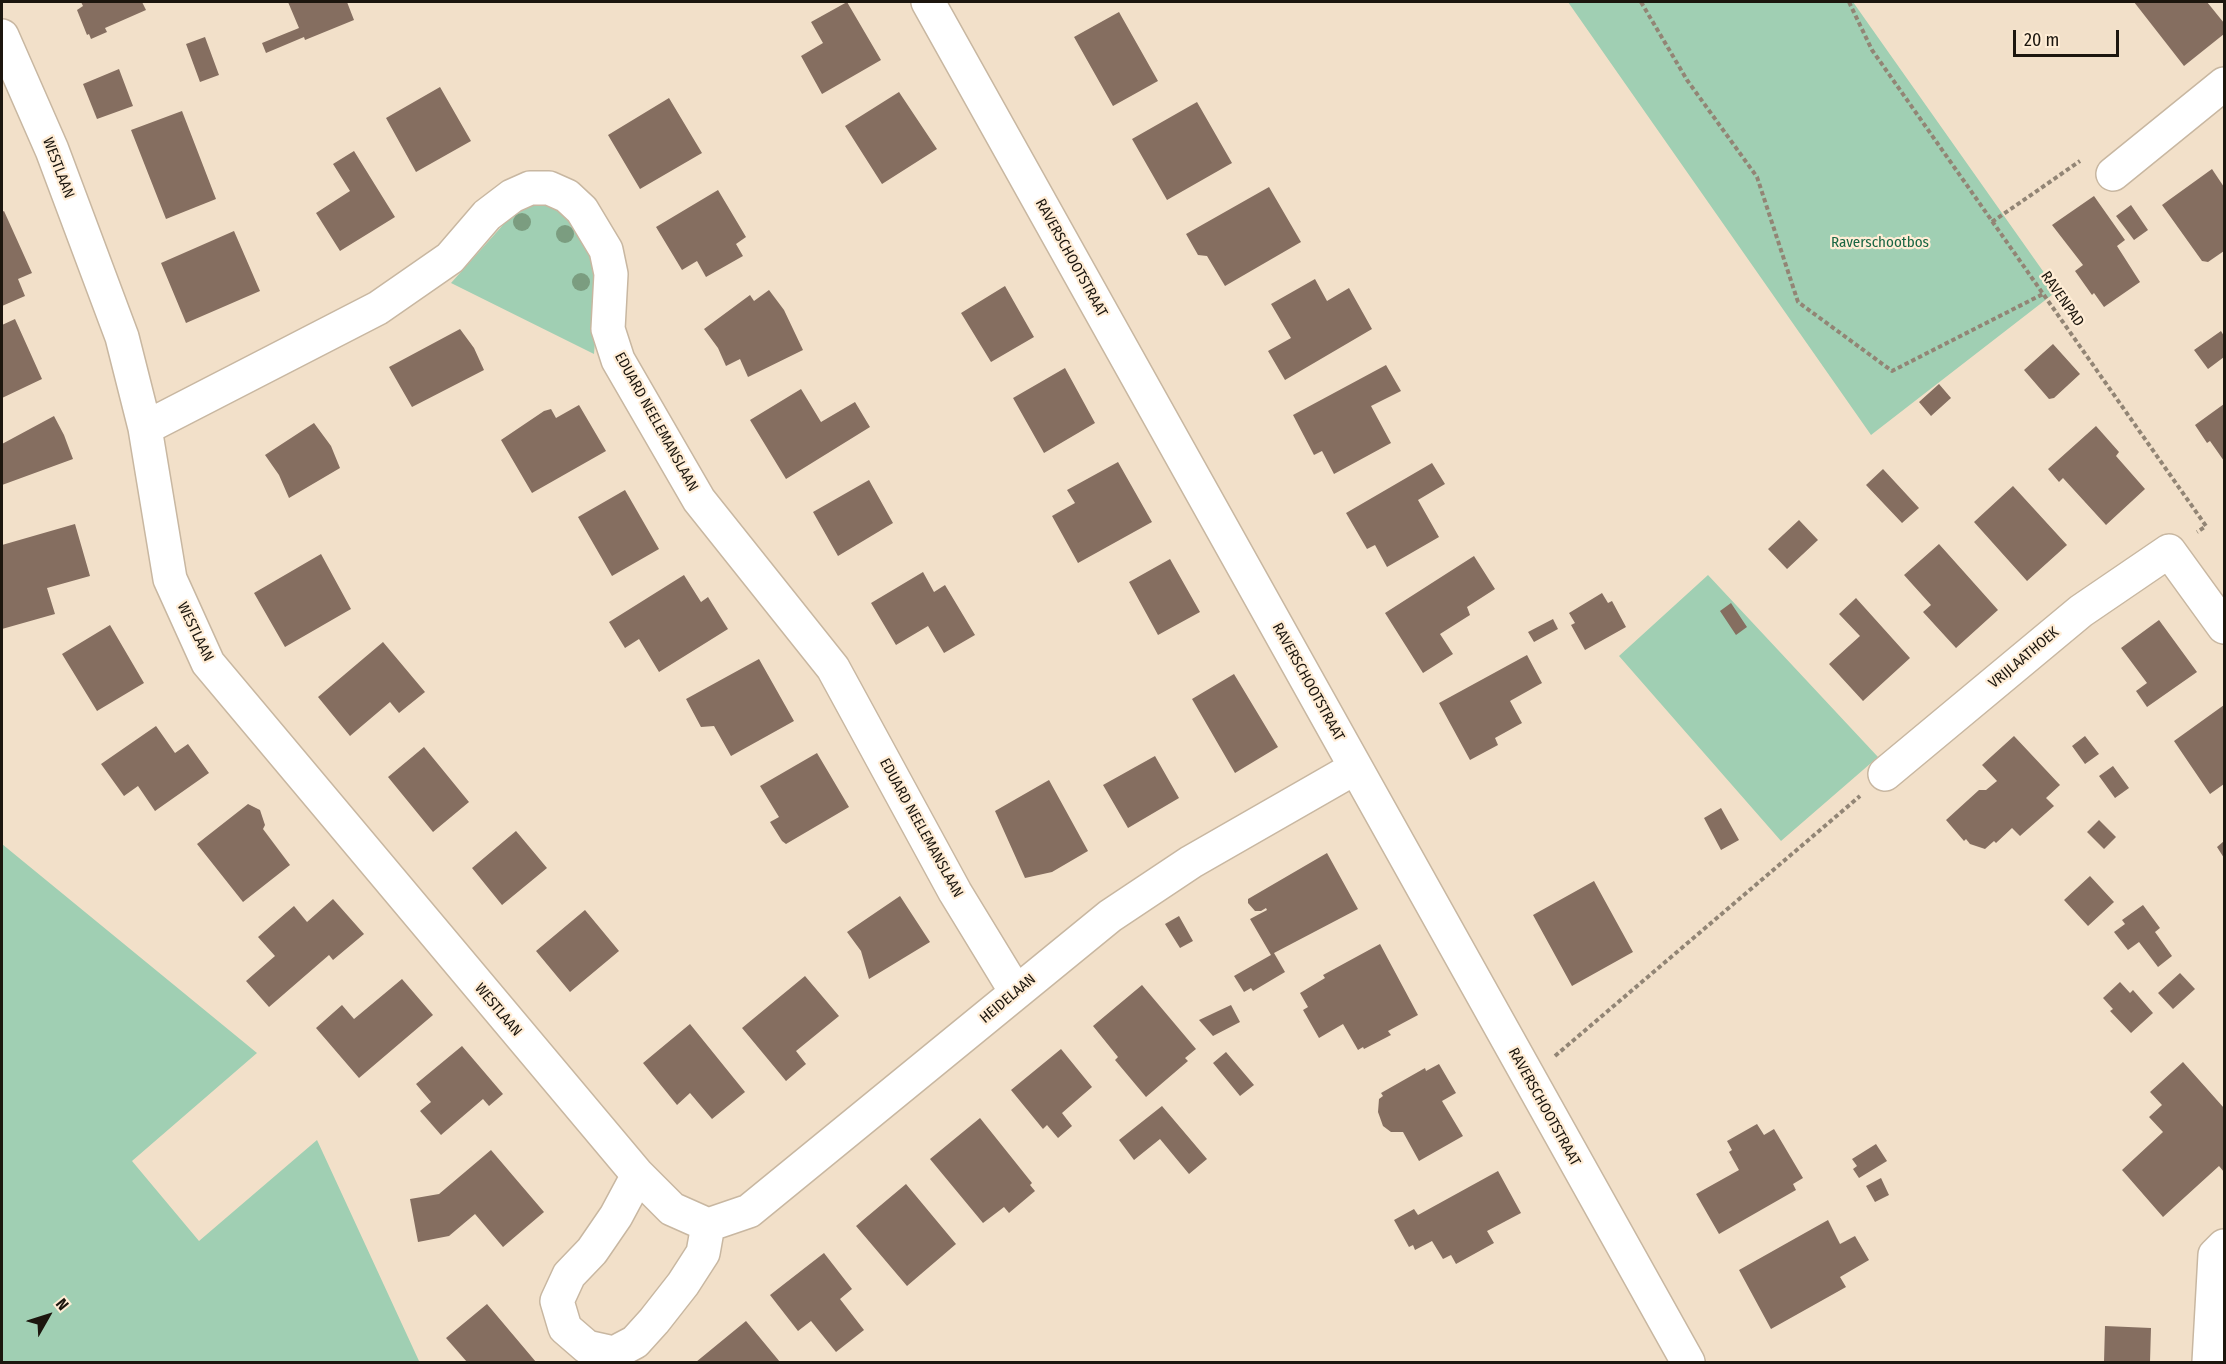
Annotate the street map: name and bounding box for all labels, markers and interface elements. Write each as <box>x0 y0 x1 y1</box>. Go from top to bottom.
scale bar <box>2016 18 2122 56</box>
text: 20 m <box>2024 29 2059 51</box>
street label: WESTLAAN <box>38 135 78 201</box>
street label: RAVERSCHOOTSTRAAT <box>1031 196 1111 320</box>
park label: Raverschootbos <box>1831 234 1929 252</box>
street label: RAVENPAD <box>2037 268 2087 330</box>
street label: EDUARD NEELEMANSLAAN <box>610 349 702 495</box>
street label: WESTLAAN <box>173 599 217 665</box>
street label: RAVERSCHOOTSTRAAT <box>1268 620 1348 744</box>
street label: VRIJLAATHOEK <box>1985 623 2063 693</box>
street label: EDUARD NEELEMANSLAAN <box>875 755 967 901</box>
street label: HEIDELAAN <box>976 970 1040 1028</box>
street label: WESTLAAN <box>471 980 525 1040</box>
street label: RAVERSCHOOTSTRAAT <box>1504 1045 1584 1169</box>
north arrow <box>18 1286 78 1346</box>
text: N <box>52 1295 73 1314</box>

